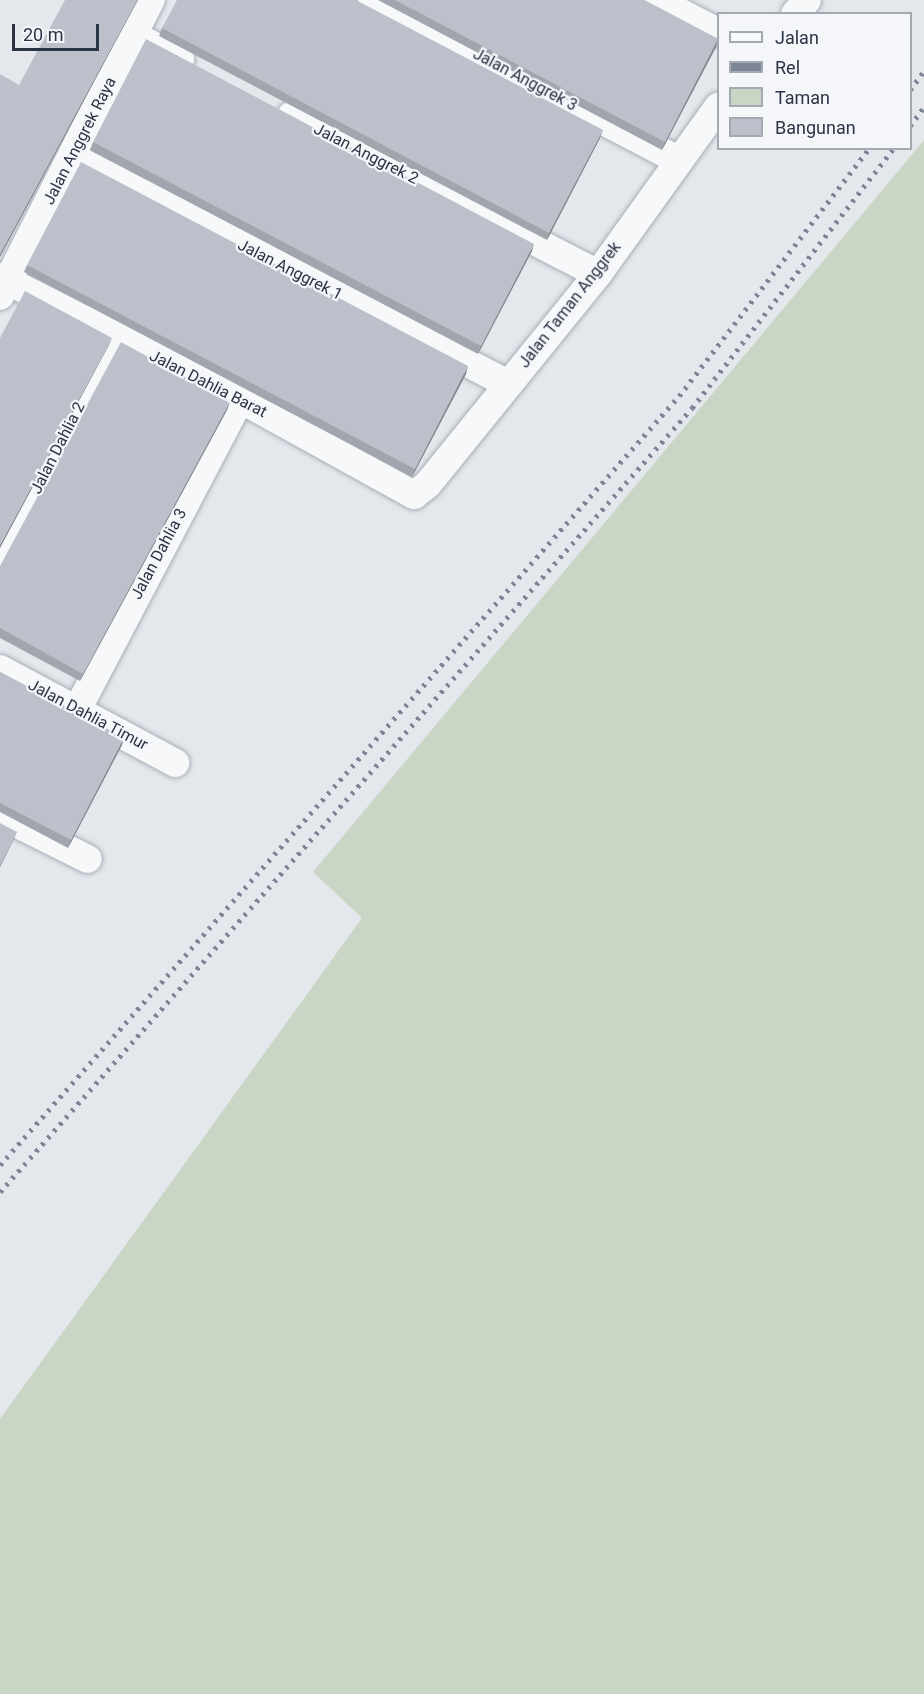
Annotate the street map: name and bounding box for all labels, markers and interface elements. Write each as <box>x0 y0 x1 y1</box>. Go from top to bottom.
scale bar <box>15 12 102 50</box>
legend <box>717 12 912 150</box>
text: 20 m <box>23 24 63 45</box>
text: Jalan <box>775 27 819 48</box>
street label: Jalan Anggrek 3 <box>470 45 580 115</box>
text: Rel <box>775 57 800 78</box>
street label: Jalan Anggrek Raya <box>40 74 120 208</box>
text: Taman <box>775 87 830 108</box>
text: Bangunan <box>775 117 856 138</box>
street label: Jalan Anggrek 2 <box>310 119 422 189</box>
street label: Jalan Anggrek 1 <box>234 235 346 305</box>
street label: Jalan Taman Anggrek <box>515 238 625 372</box>
street label: Jalan Dahlia Barat <box>146 346 270 422</box>
street label: Jalan Dahlia 2 <box>27 399 89 497</box>
street label: Jalan Dahlia 3 <box>127 505 191 603</box>
street label: Jalan Dahlia Timur <box>25 675 151 755</box>

